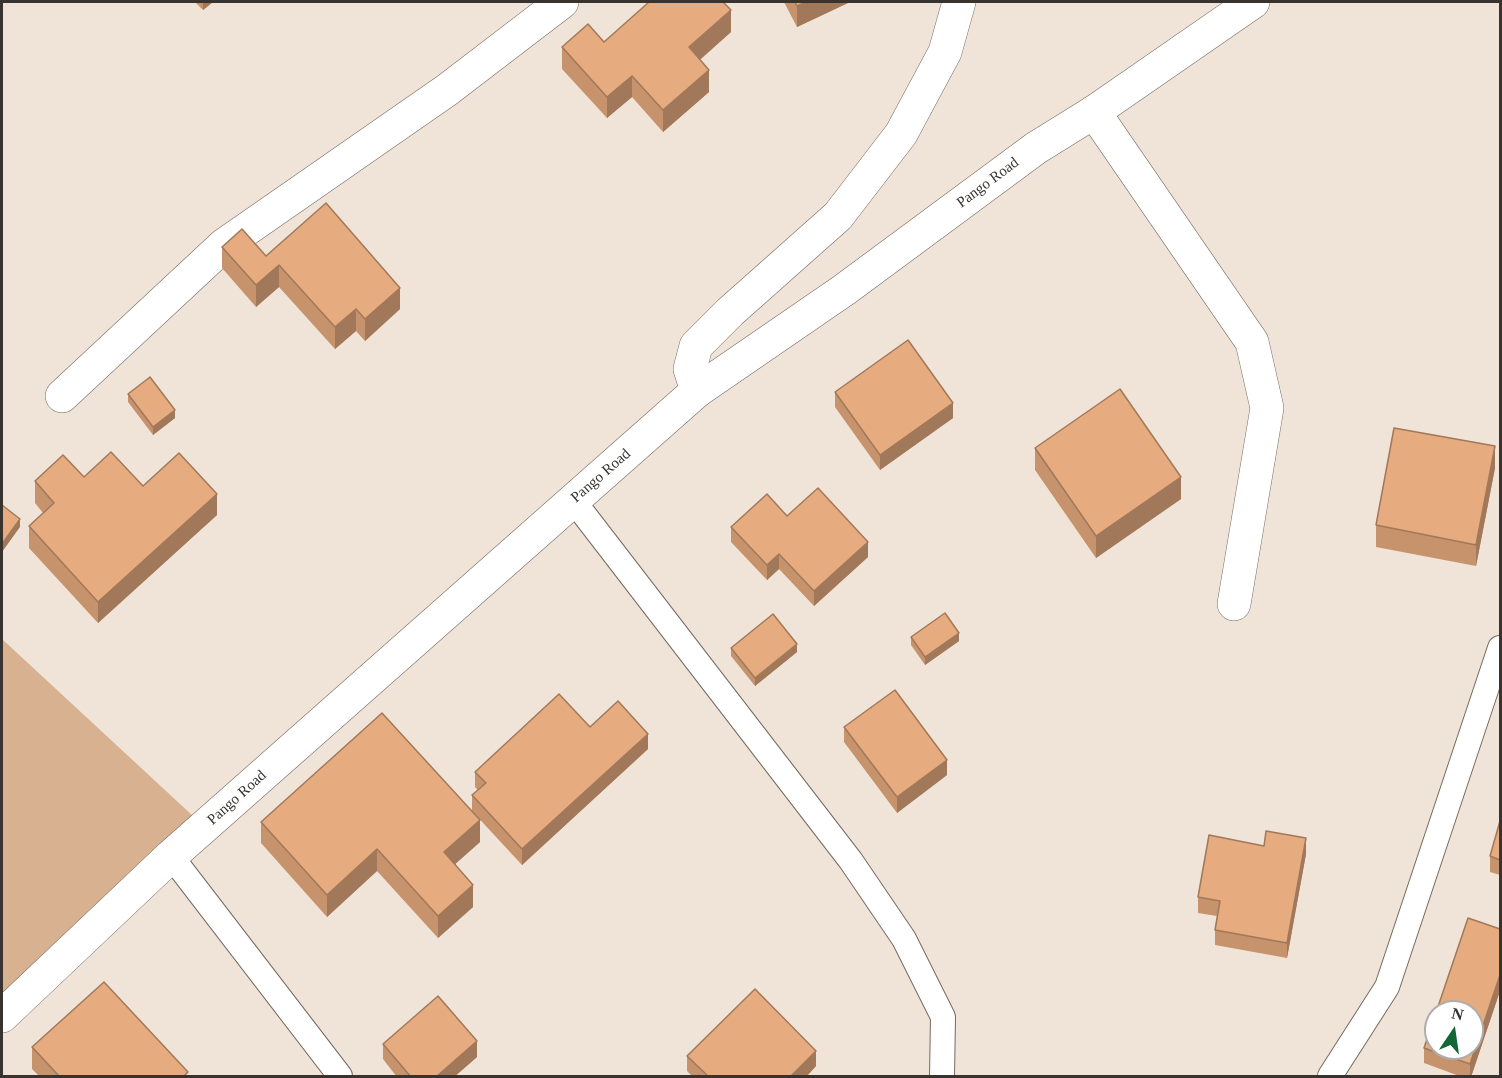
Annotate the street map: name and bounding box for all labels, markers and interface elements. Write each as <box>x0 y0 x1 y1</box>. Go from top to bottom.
street label: Pango Road <box>953 154 1023 212</box>
street label: Pango Road <box>568 445 634 507</box>
street label: Pango Road <box>204 767 270 829</box>
north arrow <box>1424 1000 1484 1060</box>
text: N <box>1450 1004 1465 1024</box>

